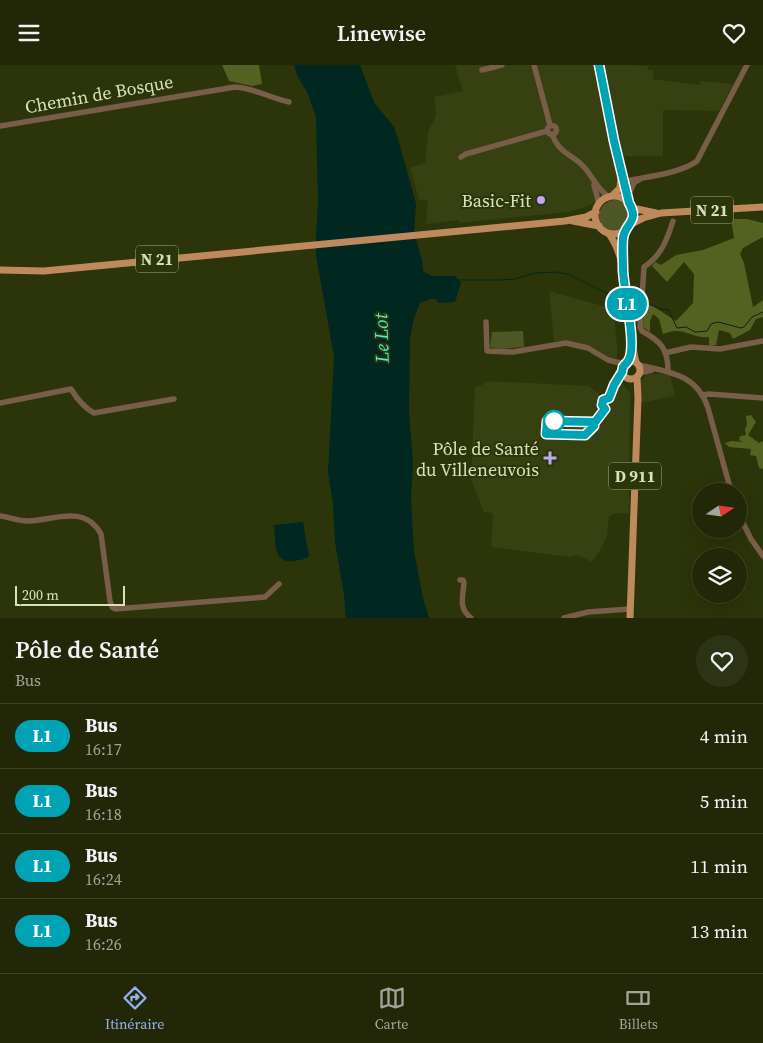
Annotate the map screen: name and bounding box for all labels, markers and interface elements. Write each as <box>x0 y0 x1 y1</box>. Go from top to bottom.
text: Linewise <box>337 18 426 48</box>
icon: menu <box>15 19 43 47</box>
icon: heart <box>720 19 748 47</box>
street label: Chemin de Bosque <box>23 69 175 119</box>
place label: Basic-Fit <box>462 188 531 213</box>
marker: Basic-Fit <box>535 194 547 206</box>
road number: N 21 <box>691 197 733 223</box>
road number: N 21 <box>136 245 178 273</box>
line badge: L1 <box>604 288 650 320</box>
text: L1 <box>617 291 637 316</box>
water label: Le Lot <box>367 312 395 364</box>
unlabelled marker <box>543 410 565 432</box>
place label: Pôle de Santé du Villeneuvois <box>416 436 539 482</box>
marker: Pôle de Santé du Villeneuvois <box>543 451 557 465</box>
road number: D 911 <box>609 463 661 489</box>
north arrow <box>692 483 748 537</box>
map controls <box>692 483 747 603</box>
button: layers <box>692 548 747 603</box>
scale bar <box>15 583 125 606</box>
text: 200 m <box>22 585 59 605</box>
text: Pôle de Santé <box>15 633 159 666</box>
button: heart <box>696 635 748 687</box>
text: Bus <box>15 669 41 691</box>
text: Bus <box>85 712 117 738</box>
text: L1 <box>32 723 53 748</box>
text: 4 min <box>700 723 748 749</box>
text: 16:17 <box>85 738 122 760</box>
text: Bus <box>85 777 117 803</box>
text: L1 <box>32 788 53 813</box>
text: 5 min <box>700 788 748 814</box>
text: 16:18 <box>85 803 122 825</box>
text: Bus <box>85 842 117 868</box>
text: L1 <box>32 853 53 878</box>
text: 11 min <box>690 853 748 879</box>
text: 16:24 <box>85 868 122 890</box>
text: Bus <box>85 907 117 933</box>
text: L1 <box>32 918 53 943</box>
text: 13 min <box>690 918 748 944</box>
text: 16:26 <box>85 933 122 955</box>
tab: Itinéraire <box>105 984 165 1034</box>
tab: Carte <box>375 984 409 1034</box>
tab: Billets <box>619 984 658 1034</box>

